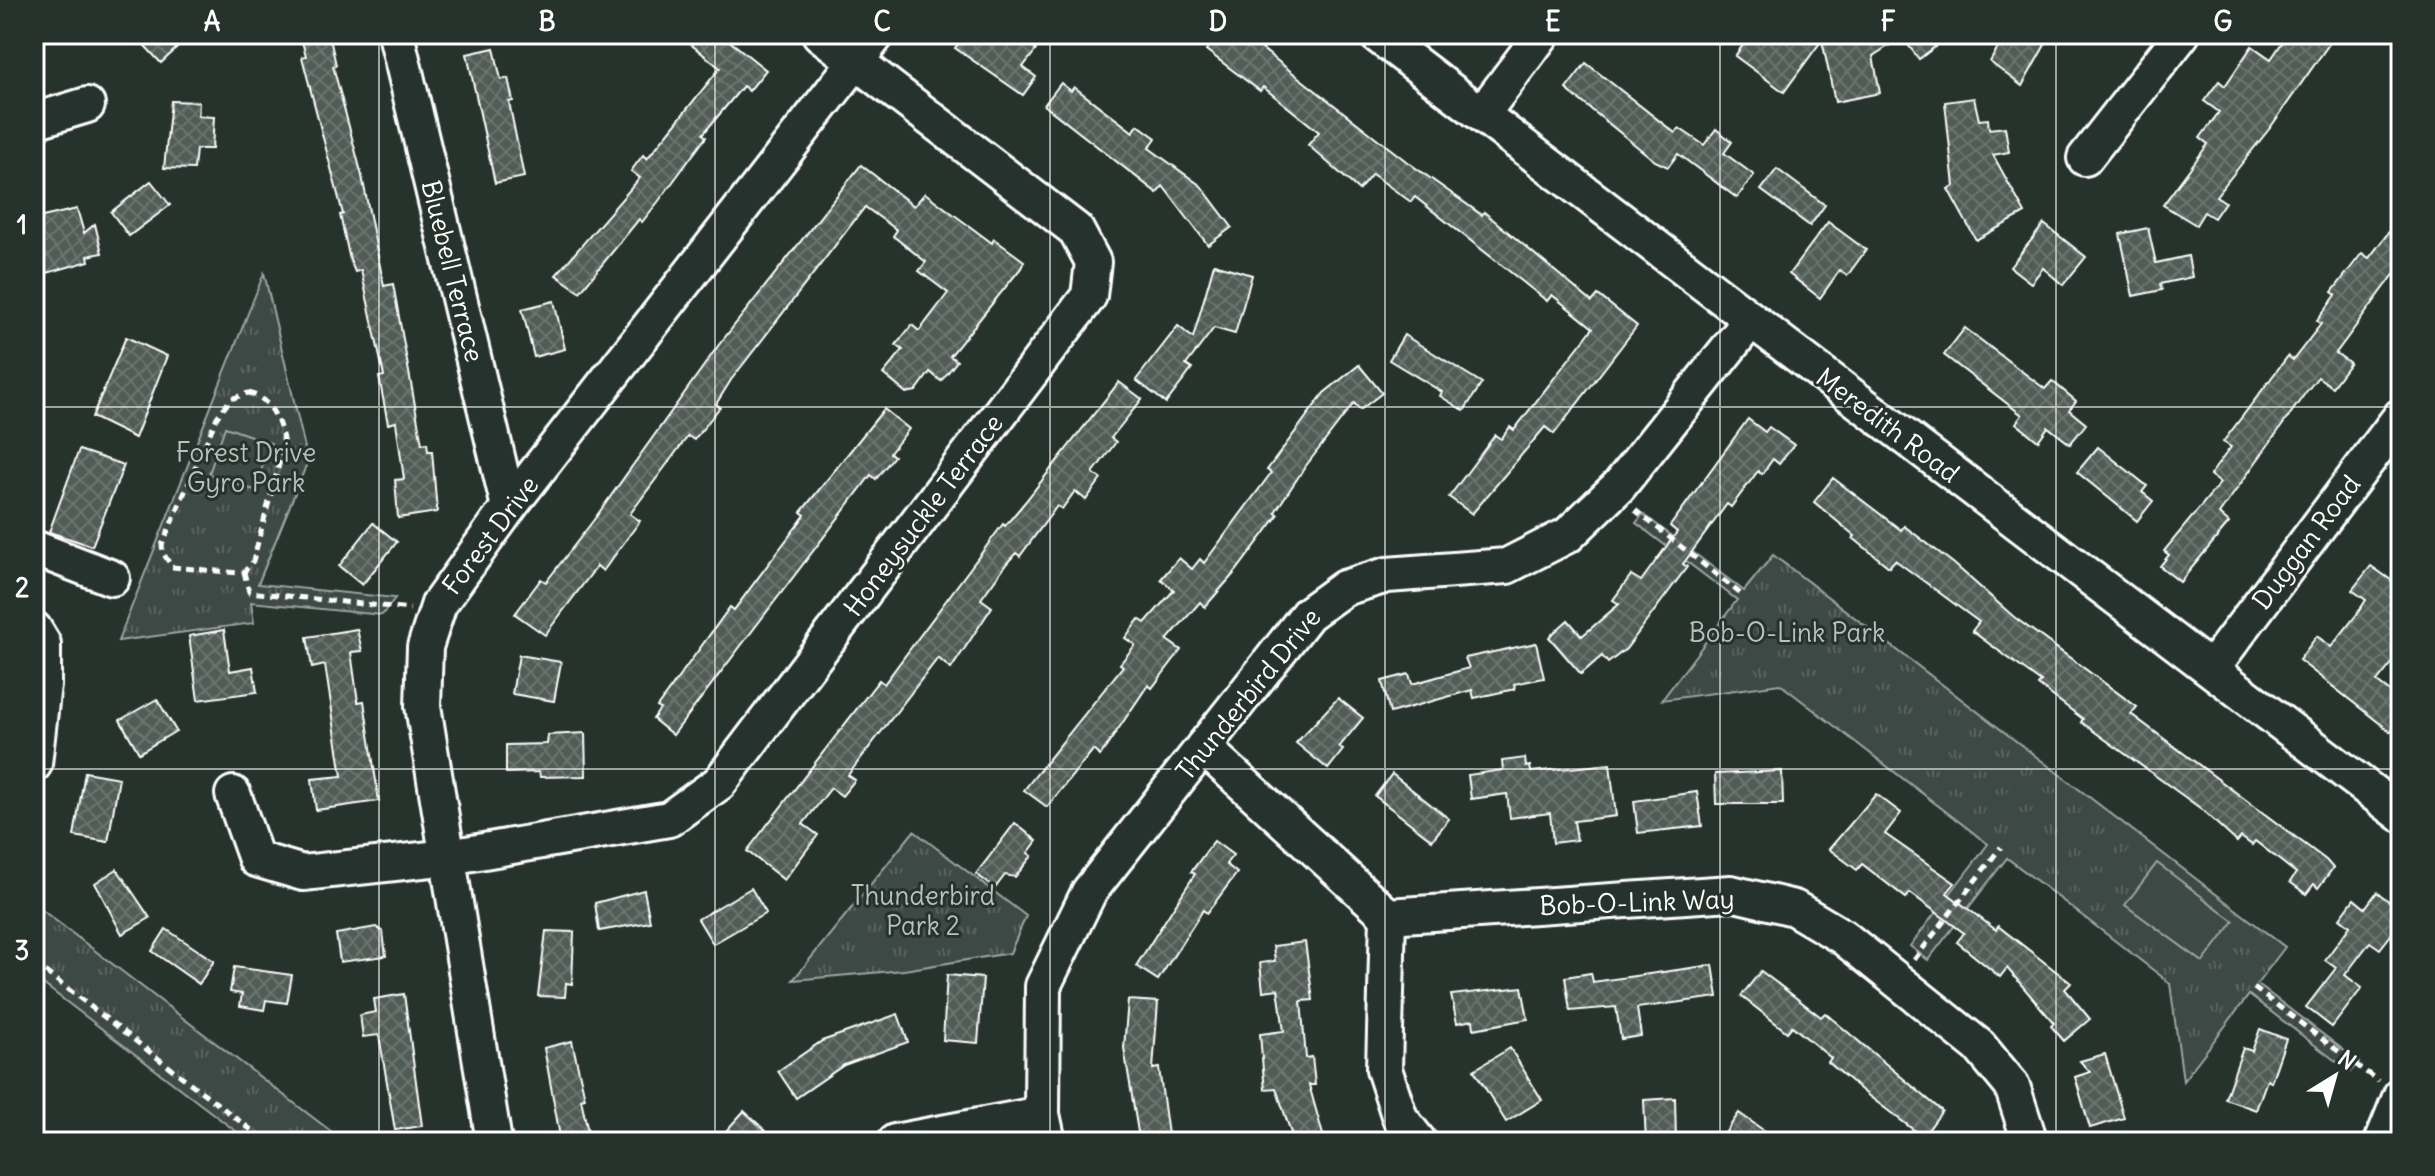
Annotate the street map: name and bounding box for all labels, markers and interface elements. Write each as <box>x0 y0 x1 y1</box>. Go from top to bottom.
text: A <box>204 5 221 38</box>
text: B <box>538 5 556 38</box>
text: C <box>873 5 891 38</box>
text: D <box>1209 5 1227 38</box>
text: E <box>1545 5 1561 38</box>
text: F <box>1881 5 1896 38</box>
text: G <box>2214 5 2233 38</box>
street label: Bluebell Terrace <box>414 177 492 365</box>
text: 1 <box>17 208 27 241</box>
street label: Meredith Road <box>1810 360 1966 490</box>
street label: Honeysuckle Terrace <box>836 407 1010 623</box>
park label: Forest Drive Gyro Park <box>176 436 316 499</box>
street label: Duggan Road <box>2245 468 2367 616</box>
street label: Forest Drive <box>435 469 545 601</box>
text: 2 <box>15 571 29 604</box>
street label: Thunderbird Drive <box>1168 601 1328 787</box>
park label: Bob-O-Link Park <box>1689 616 1885 649</box>
park label: Thunderbird Park 2 <box>851 879 995 942</box>
street label: Bob-O-Link Way <box>1539 882 1735 922</box>
text: 3 <box>15 934 29 967</box>
north arrow <box>2295 1036 2375 1116</box>
text: N <box>2333 1044 2362 1076</box>

